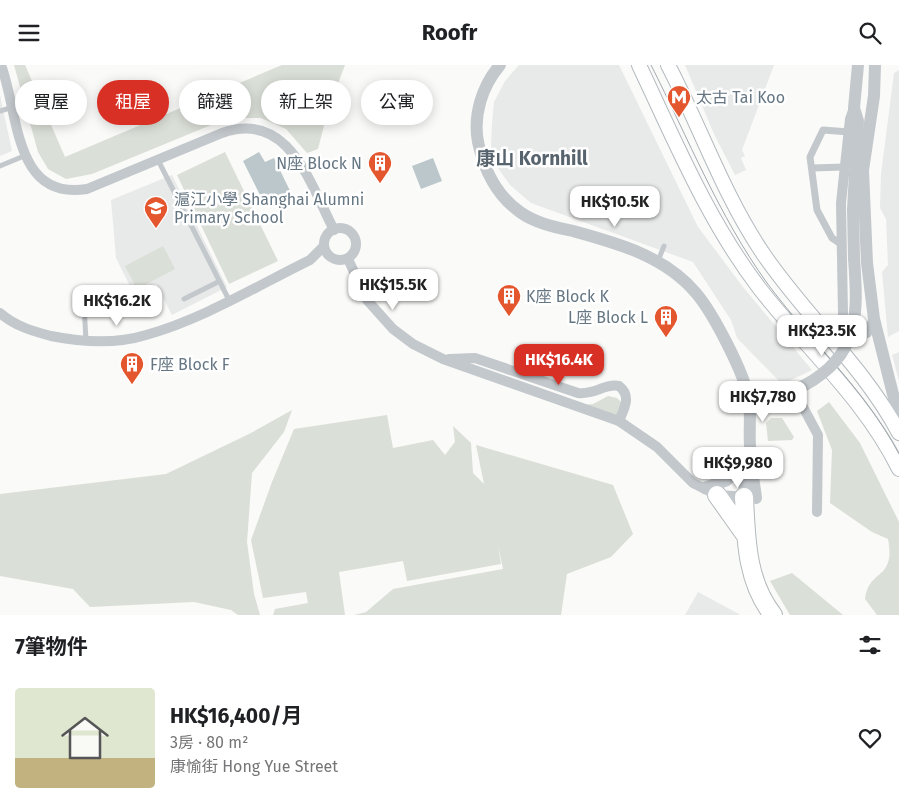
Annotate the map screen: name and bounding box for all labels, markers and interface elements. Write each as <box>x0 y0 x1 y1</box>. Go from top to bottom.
icon: menu <box>15 19 43 47</box>
text: Roofr <box>422 19 477 46</box>
icon: search <box>856 19 884 47</box>
chip: 買屋 <box>15 80 87 125</box>
chip: 租屋 <box>97 80 169 125</box>
chip: 篩選 <box>179 80 251 125</box>
chip: 新上架 <box>261 80 351 125</box>
chip: 公寓 <box>361 80 433 125</box>
metro station icon: 太古 Tai Koo <box>666 84 692 118</box>
place label: 太古 Tai Koo <box>696 88 785 107</box>
district label: 康山 Kornhill <box>476 147 588 170</box>
building icon: N座 Block N <box>367 150 393 184</box>
place label: N座 Block N <box>276 154 362 173</box>
pin: HK$10.5K <box>563 185 667 228</box>
place label: 滬江小學 Shanghai Alumni Primary School <box>174 190 364 227</box>
text: HK$10.5K <box>581 192 649 211</box>
school or university icon: 滬江小學 Shanghai Alumni Primary School <box>143 195 169 229</box>
pin: HK$15.5K <box>341 269 445 311</box>
text: HK$15.5K <box>359 275 427 294</box>
building icon: K座 Block K <box>496 283 522 317</box>
pin: HK$16.2K <box>65 285 169 327</box>
place label: K座 Block K <box>526 287 609 306</box>
text: HK$16.2K <box>83 291 151 310</box>
building icon: L座 Block L <box>653 304 679 338</box>
place label: L座 Block L <box>568 308 648 327</box>
pin: HK$23.5K <box>770 315 874 357</box>
text: HK$23.5K <box>788 321 856 340</box>
pin: HK$16.4K <box>507 343 611 386</box>
text: HK$16.4K <box>525 350 593 369</box>
building icon: F座 Block F <box>119 351 145 385</box>
place label: F座 Block F <box>150 355 230 374</box>
pin: HK$7,780 <box>711 381 815 423</box>
text: HK$7,780 <box>730 387 796 406</box>
pin: HK$9,980 <box>686 447 790 489</box>
text: HK$9,980 <box>703 453 773 472</box>
icon: filters <box>856 631 884 659</box>
text: 7筆物件 <box>15 634 88 660</box>
text: HK$16,400/月 <box>170 703 302 729</box>
icon: home <box>55 708 115 768</box>
icon: heart <box>856 724 884 752</box>
text: 3房 · 80 m² <box>170 733 248 752</box>
text: 康愉街 Hong Yue Street <box>170 757 338 776</box>

